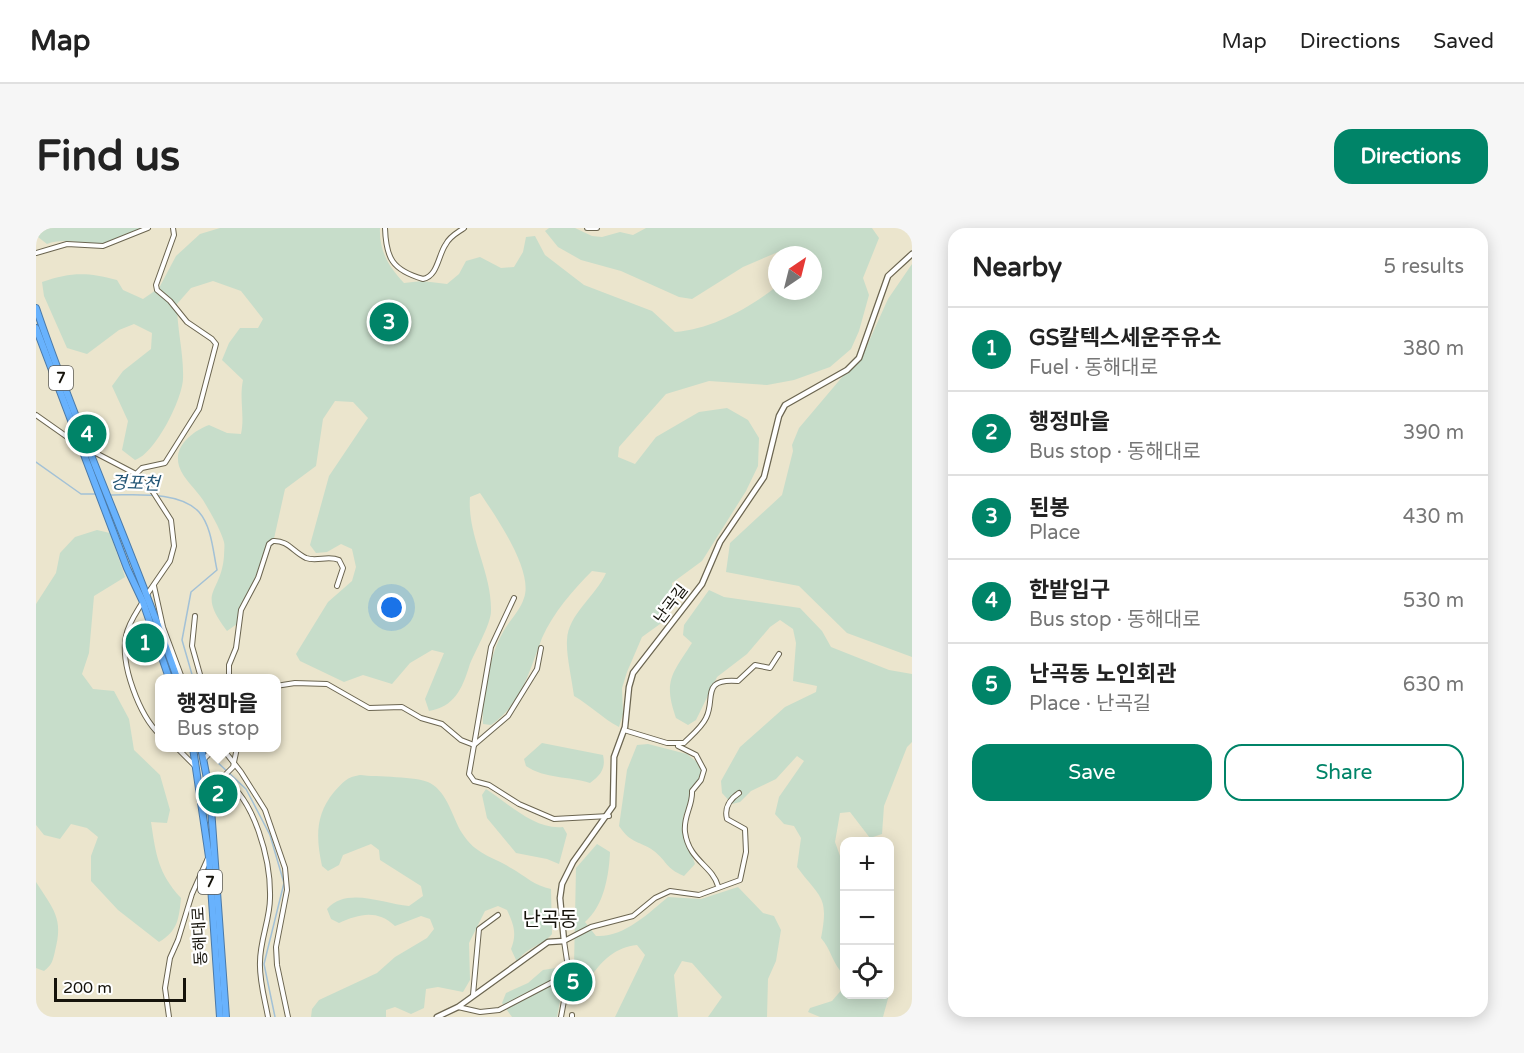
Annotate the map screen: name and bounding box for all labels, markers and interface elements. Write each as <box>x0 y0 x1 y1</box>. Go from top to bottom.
text: Map <box>30 24 90 58</box>
text: Map <box>1221 29 1267 54</box>
text: Directions <box>1300 29 1400 54</box>
text: Saved <box>1433 29 1494 54</box>
button: Directions <box>1334 129 1488 184</box>
text: Find us <box>36 131 180 182</box>
north arrow <box>768 246 822 300</box>
text: Nearby <box>972 252 1062 283</box>
text: 5 results <box>1384 255 1464 279</box>
pin: 3 <box>370 300 408 344</box>
text: GS칼텍스세운주유소 <box>1029 325 1221 351</box>
text: 1 <box>985 337 998 361</box>
text: 380 m <box>1403 337 1464 361</box>
text: Fuel · 동해대로 <box>1029 356 1158 380</box>
road number: 7 <box>49 366 73 390</box>
text: 행정마을 <box>1029 409 1110 435</box>
pin: 4 <box>68 412 106 456</box>
text: 2 <box>985 421 998 445</box>
text: 390 m <box>1403 421 1464 445</box>
text: Bus stop · 동해대로 <box>1029 440 1201 464</box>
water label: 경포천 <box>110 471 163 495</box>
text: 된봉 <box>1029 495 1069 521</box>
text: 3 <box>985 505 998 529</box>
text: 430 m <box>1403 505 1464 529</box>
text: Place <box>1029 521 1080 545</box>
text: 한밭입구 <box>1029 577 1110 603</box>
street label: 난곡길 <box>650 580 692 628</box>
text: 4 <box>985 589 998 613</box>
text: 530 m <box>1403 589 1464 613</box>
your location <box>377 593 406 622</box>
text: Bus stop · 동해대로 <box>1029 608 1201 632</box>
pin: 1 <box>126 620 164 666</box>
text: 난곡동 노인회관 <box>1029 661 1176 687</box>
text: 5 <box>985 673 998 697</box>
text: 630 m <box>1403 673 1464 697</box>
popup <box>155 674 281 752</box>
text: 행정마을 <box>177 691 258 717</box>
text: Place · 난곡길 <box>1029 692 1151 716</box>
text: Bus stop <box>177 717 259 741</box>
button: Save <box>972 744 1212 801</box>
button: Share <box>1224 744 1464 801</box>
pin: 2 <box>198 772 237 816</box>
map controls <box>840 837 894 999</box>
button: + <box>840 837 894 891</box>
road number: 7 <box>198 870 222 894</box>
button: − <box>840 891 894 945</box>
street label: 동해대로 <box>188 906 212 966</box>
district label: 난곡동 <box>522 908 578 932</box>
button: locate <box>840 945 894 999</box>
pin: 5 <box>554 960 592 1005</box>
scale bar <box>54 975 186 1002</box>
text: 200 m <box>63 978 112 998</box>

